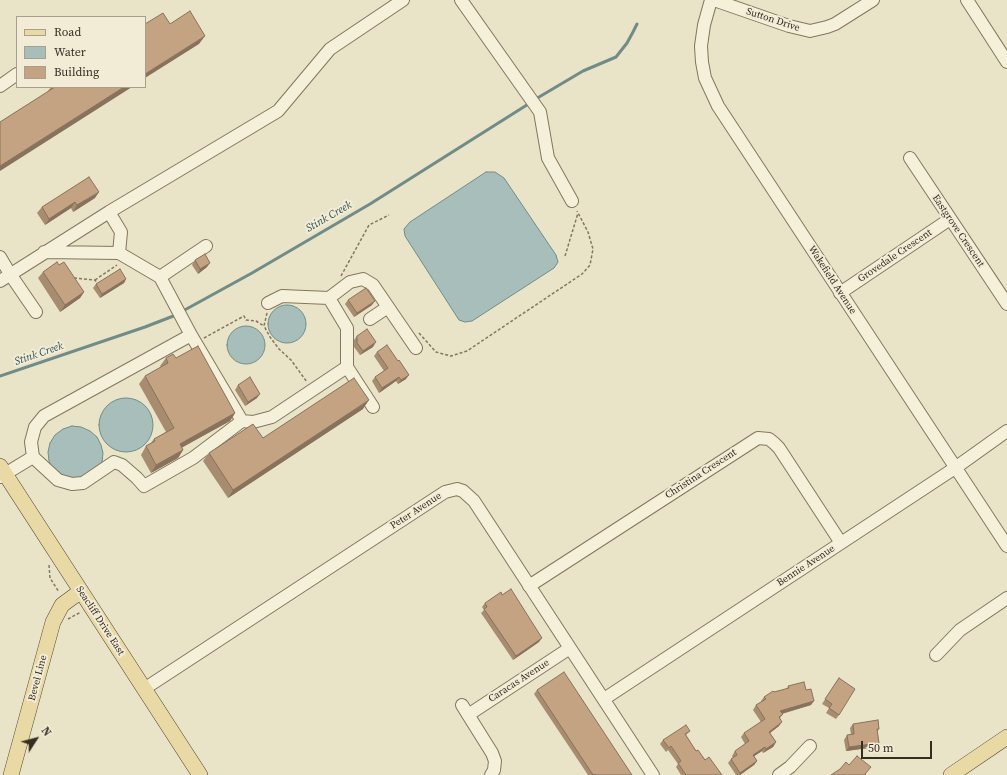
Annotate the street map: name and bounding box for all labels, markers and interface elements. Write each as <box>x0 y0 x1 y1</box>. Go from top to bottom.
street label: Sutton Drive <box>745 6 801 34</box>
legend <box>16 16 146 88</box>
text: Road <box>54 24 81 40</box>
text: Water <box>54 44 86 60</box>
text: Building <box>54 64 99 80</box>
street label: Eastgrove Crescent <box>929 192 987 270</box>
water label: Stink Creek <box>304 199 354 235</box>
street label: Grovedale Crescent <box>856 227 934 285</box>
street label: Wakefield Avenue <box>805 244 859 316</box>
water label: Stink Creek <box>13 340 65 368</box>
street label: Christina Crescent <box>663 446 739 502</box>
street label: Peter Avenue <box>388 490 444 532</box>
street label: Bennie Avenue <box>775 543 837 589</box>
street label: Seacliff Drive East <box>73 584 127 658</box>
street label: Bevel Line <box>26 654 50 702</box>
street label: Caracas Avenue <box>486 657 552 705</box>
north arrow <box>16 719 56 759</box>
text: N <box>38 724 55 739</box>
scale bar <box>863 733 934 759</box>
text: 50 m <box>868 740 894 756</box>

